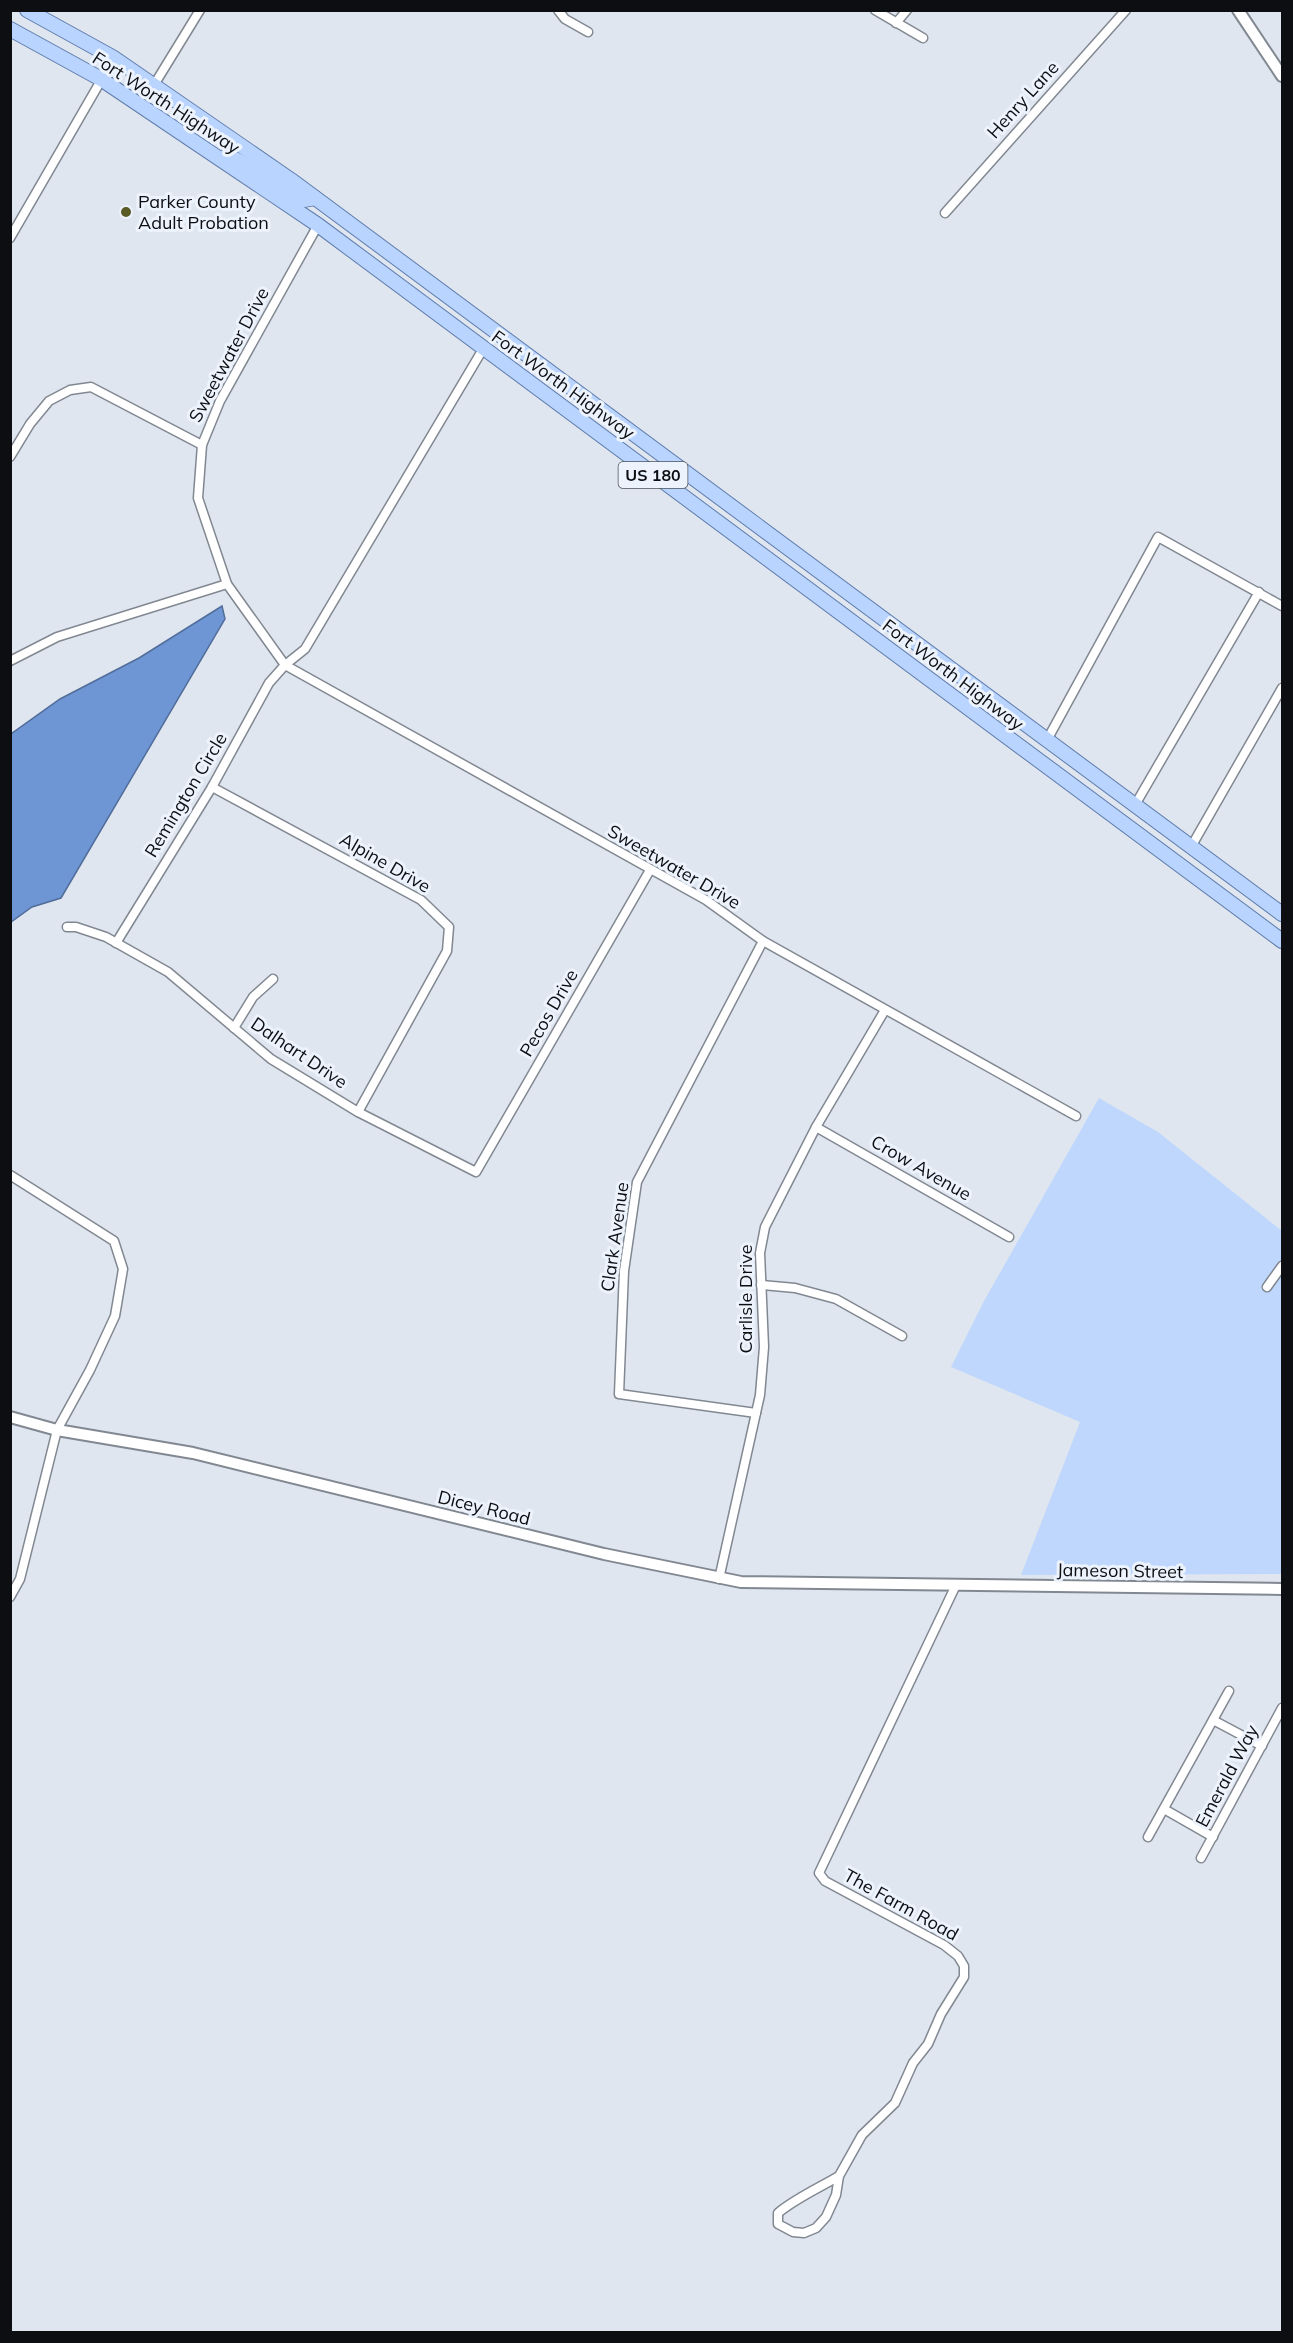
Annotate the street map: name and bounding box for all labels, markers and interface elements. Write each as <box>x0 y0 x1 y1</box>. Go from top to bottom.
street label: Fort Worth Highway <box>88 46 245 159</box>
street label: Henry Lane <box>982 56 1063 143</box>
place label: Parker County Adult Probation <box>138 190 269 234</box>
marker: Parker County Adult Probation <box>119 205 133 219</box>
street label: Sweetwater Drive <box>183 283 274 426</box>
street label: Fort Worth Highway <box>487 325 640 444</box>
road number: US 180 <box>618 462 688 488</box>
street label: Fort Worth Highway <box>878 614 1029 735</box>
street label: Remington Circle <box>139 728 232 861</box>
street label: Sweetwater Drive <box>604 819 745 914</box>
street label: Alpine Drive <box>336 827 435 898</box>
street label: Pecos Drive <box>514 965 583 1061</box>
street label: Dalhart Drive <box>247 1012 352 1093</box>
street label: Crow Avenue <box>867 1130 975 1206</box>
street label: Clark Avenue <box>595 1181 634 1293</box>
street label: Carlisle Drive <box>734 1244 757 1354</box>
street label: Dicey Road <box>435 1485 533 1530</box>
street label: Jameson Street <box>1057 1558 1183 1583</box>
street label: Emerald Way <box>1190 1720 1263 1831</box>
street label: The Farm Road <box>840 1864 963 1946</box>

